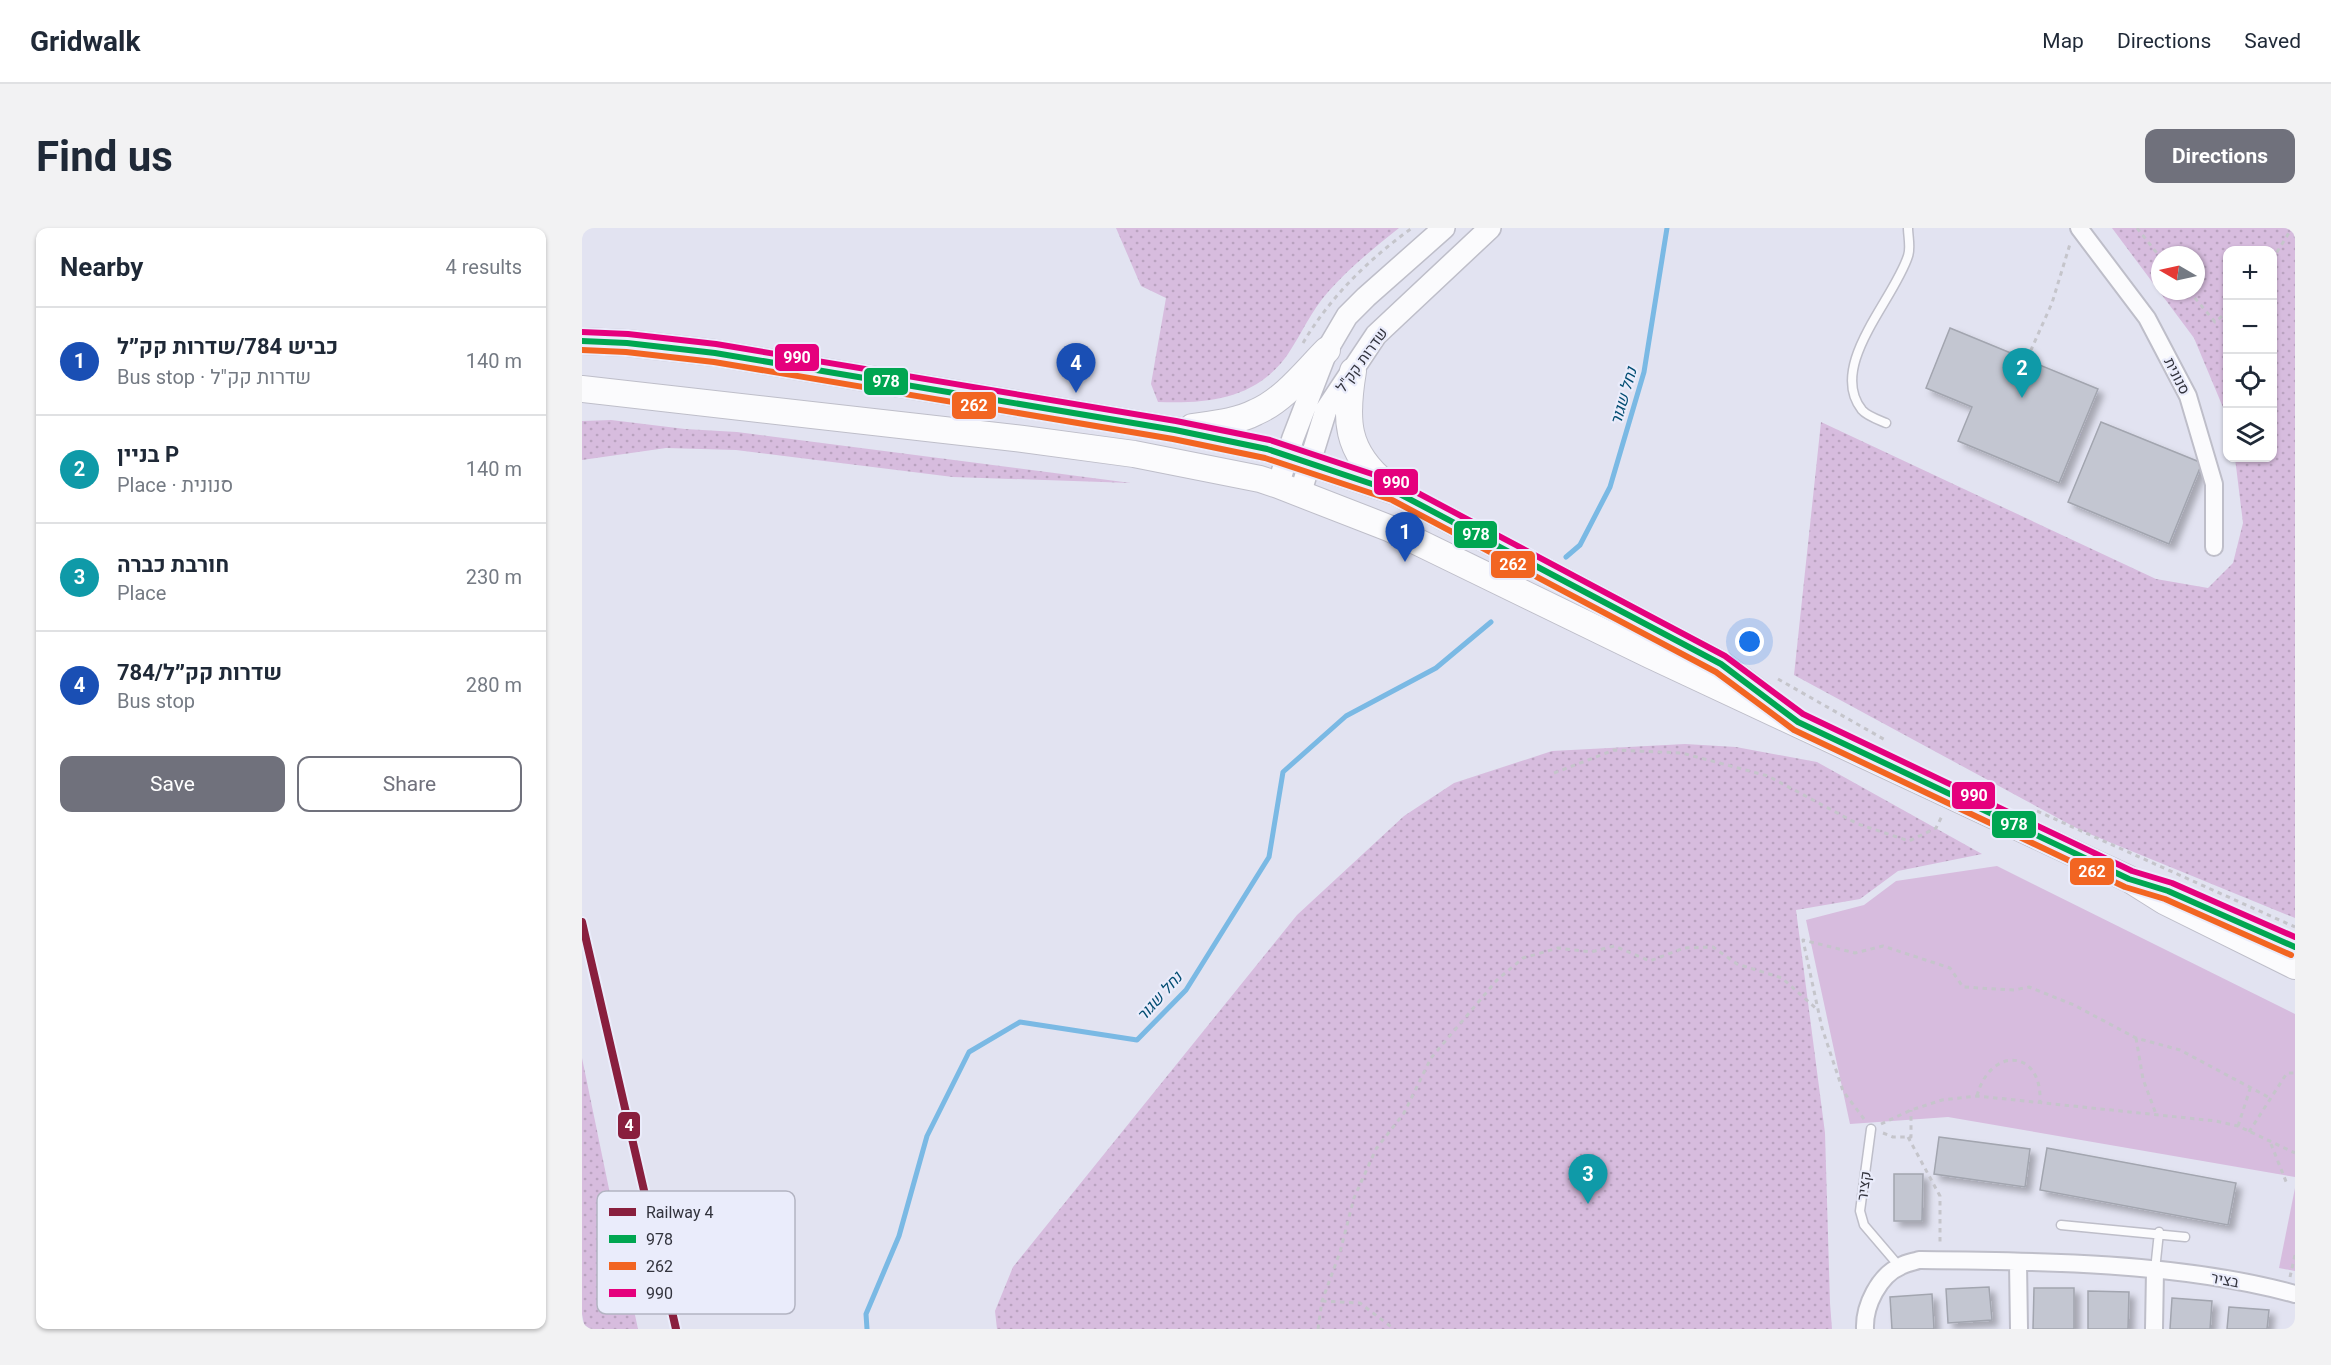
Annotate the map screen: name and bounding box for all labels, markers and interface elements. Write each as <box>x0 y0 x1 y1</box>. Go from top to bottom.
text: Gridwalk <box>30 25 140 58</box>
text: Map <box>2042 29 2084 53</box>
text: Directions <box>2117 29 2211 53</box>
text: Saved <box>2244 29 2301 53</box>
button: Directions <box>2145 129 2295 183</box>
text: Find us <box>36 132 173 181</box>
north arrow <box>2151 246 2205 300</box>
map controls <box>2223 246 2277 462</box>
button: + <box>2223 246 2277 300</box>
text: Nearby <box>60 252 143 282</box>
text: 4 results <box>446 255 522 279</box>
button: − <box>2223 300 2277 354</box>
street label: שדרות קק"ל <box>1332 324 1392 396</box>
text: כביש 784/שדרות קק״ל <box>117 334 338 359</box>
line badge: 990 <box>774 343 820 372</box>
pin: 4 <box>1056 344 1096 393</box>
text: 990 <box>783 348 811 367</box>
pin: 2 <box>2002 348 2042 398</box>
text: 1 <box>74 349 85 373</box>
text: 140 m <box>466 349 522 373</box>
button: locate <box>2223 354 2277 408</box>
street label: סנונית <box>2160 355 2194 397</box>
water label: נחל שגור <box>1606 364 1641 427</box>
text: Bus stop · שדרות קק"ל <box>117 365 311 389</box>
line badge: 978 <box>863 367 909 396</box>
text: 978 <box>872 372 900 391</box>
line badge: 262 <box>951 391 997 420</box>
text: 262 <box>960 396 988 415</box>
button: layers <box>2223 408 2277 462</box>
text: בניין P <box>117 442 179 467</box>
text: 2 <box>74 457 85 481</box>
text: 140 m <box>466 457 522 481</box>
line badge: 990 <box>1373 468 1419 496</box>
text: Place · סנונית <box>117 473 233 497</box>
text: 990 <box>1382 473 1410 492</box>
pin: 1 <box>1386 512 1424 562</box>
line badge: 978 <box>1453 520 1498 549</box>
text: 978 <box>1462 525 1490 544</box>
line badge: 262 <box>1490 550 1536 579</box>
text: חורבת כברה <box>117 552 229 577</box>
text: 262 <box>1499 555 1527 574</box>
text: 3 <box>74 565 85 589</box>
text: 230 m <box>466 565 522 589</box>
text: Place <box>117 581 166 605</box>
your location <box>1735 627 1764 656</box>
text: 784/שדרות קק״ל <box>117 660 282 685</box>
text: 4 <box>74 673 85 697</box>
text: 280 m <box>466 673 522 697</box>
text: Bus stop <box>117 689 195 713</box>
button: Save <box>60 756 285 812</box>
button: Share <box>297 756 522 812</box>
line badge: 990 <box>1951 781 1996 810</box>
text: 990 <box>1960 786 1988 805</box>
line badge: 978 <box>1991 810 2037 839</box>
text: 978 <box>2000 815 2028 834</box>
line badge: 262 <box>2069 857 2115 886</box>
text: 262 <box>2078 862 2106 881</box>
water label: נחל שגור <box>1133 967 1187 1025</box>
line badge: 4 <box>617 1111 641 1140</box>
text: 4 <box>624 1116 634 1135</box>
pin: 3 <box>1568 1154 1608 1204</box>
street label: קציר <box>1853 1170 1875 1202</box>
legend <box>597 1191 795 1314</box>
text: Railway 4 <box>646 1203 713 1222</box>
text: 978 <box>646 1230 673 1249</box>
text: 262 <box>646 1257 673 1276</box>
street label: בציר <box>2210 1268 2241 1292</box>
text: 990 <box>646 1284 673 1303</box>

